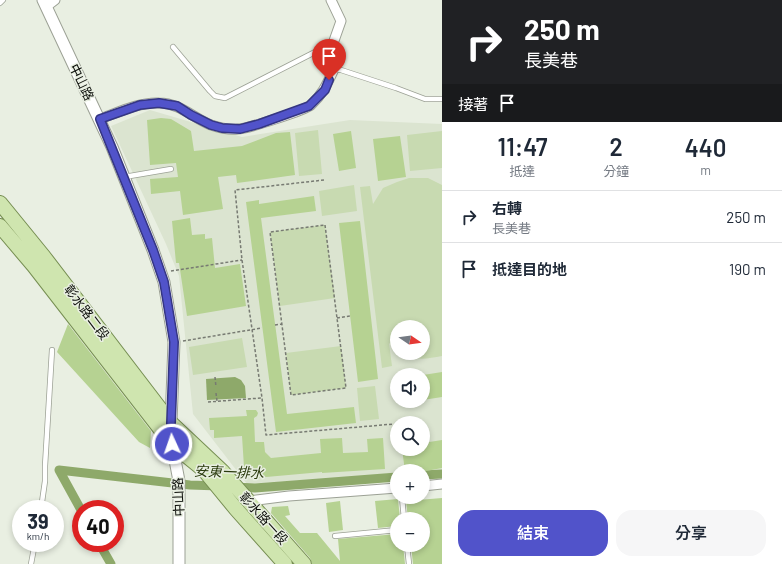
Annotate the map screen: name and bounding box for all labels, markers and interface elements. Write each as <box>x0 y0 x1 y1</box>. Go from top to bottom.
text: 250 m <box>524 12 600 46</box>
icon: right <box>458 16 510 68</box>
pin <box>312 39 346 80</box>
icon: arrive <box>318 45 340 67</box>
text: 長美巷 <box>524 49 578 71</box>
street label: 中山路 <box>66 61 98 103</box>
icon: arrive <box>496 92 518 114</box>
text: 接著 <box>458 95 488 113</box>
text: 11:47 <box>498 132 548 161</box>
text: 2 <box>610 132 623 161</box>
text: 440 <box>685 133 726 162</box>
text: m <box>700 162 711 178</box>
text: 抵達 <box>510 163 536 179</box>
text: 分鐘 <box>603 163 629 179</box>
text: 右轉 <box>492 199 522 217</box>
icon: right <box>458 206 480 228</box>
text: 250 m <box>726 208 766 226</box>
text: 長美巷 <box>492 220 531 236</box>
icon: arrive <box>458 258 480 280</box>
text: 抵達目的地 <box>492 260 567 278</box>
text: 190 m <box>729 260 766 278</box>
street label: 彰水路二段 <box>61 281 113 343</box>
north arrow <box>390 320 430 360</box>
map controls <box>390 320 430 552</box>
button: sound <box>390 368 430 408</box>
button: search <box>390 416 430 456</box>
position arrow <box>151 423 193 465</box>
water label: 安東一排水 <box>194 462 265 481</box>
button: + <box>390 464 430 504</box>
street label: 中山路 <box>169 477 187 517</box>
street label: 彰水路一段 <box>236 488 292 548</box>
speed limit sign: 40 <box>72 500 124 552</box>
text: 39 <box>27 509 49 533</box>
button: 結束 <box>458 510 608 556</box>
button: 分享 <box>616 510 766 556</box>
button: − <box>390 512 430 552</box>
text: km/h <box>27 530 49 542</box>

